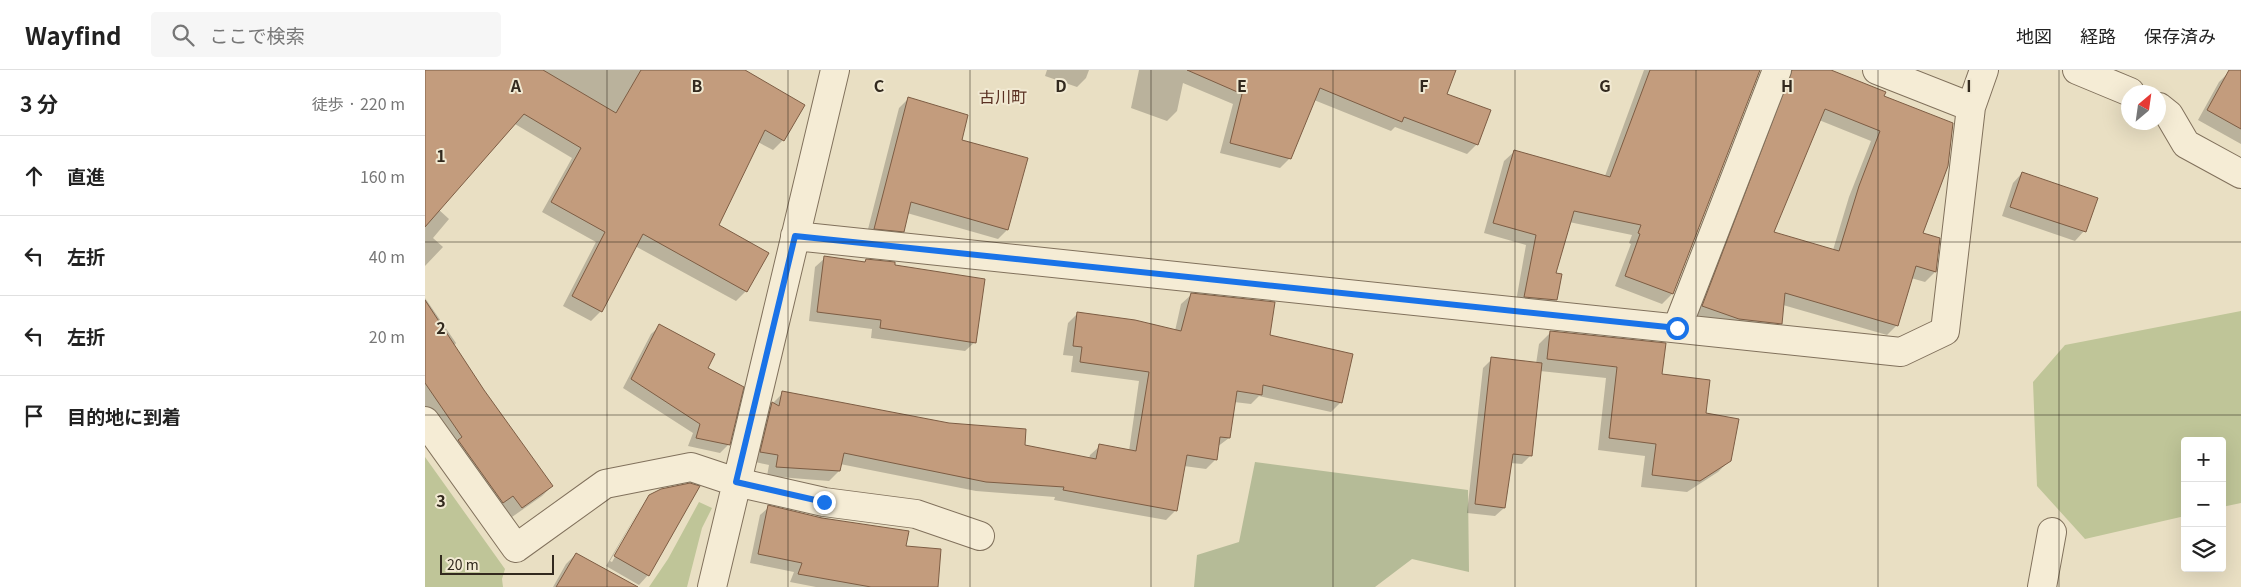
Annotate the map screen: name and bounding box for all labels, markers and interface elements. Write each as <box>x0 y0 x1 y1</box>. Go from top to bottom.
search box <box>151 12 501 57</box>
text: Wayfind <box>25 17 121 52</box>
icon: search <box>169 21 197 49</box>
text: ここで検索 <box>209 21 305 48</box>
text: 地図 <box>2016 22 2052 48</box>
text: 経路 <box>2080 22 2116 48</box>
text: 保存済み <box>2144 22 2216 48</box>
text: A <box>510 73 522 97</box>
text: B <box>692 73 703 97</box>
text: C <box>874 73 885 97</box>
text: D <box>1055 73 1067 97</box>
text: E <box>1237 73 1247 97</box>
text: F <box>1419 73 1429 97</box>
text: G <box>1599 73 1611 97</box>
text: H <box>1781 73 1793 97</box>
text: I <box>1966 73 1972 97</box>
district label: 古川町 <box>979 84 1027 108</box>
north arrow <box>2121 85 2166 130</box>
text: 3 分 <box>20 88 58 118</box>
text: 徒歩 · 220 m <box>312 91 405 115</box>
text: 1 <box>436 143 446 167</box>
icon: ahead <box>20 162 48 190</box>
text: 直進 <box>67 162 105 189</box>
text: 160 m <box>360 164 405 188</box>
icon: left <box>20 242 48 270</box>
text: 左折 <box>67 242 105 269</box>
text: 40 m <box>369 244 405 268</box>
text: 2 <box>436 315 446 339</box>
route start <box>1666 317 1689 340</box>
icon: left <box>20 322 48 350</box>
text: 左折 <box>67 322 105 349</box>
text: 20 m <box>369 324 405 348</box>
icon: arrive <box>20 402 48 430</box>
text: 目的地に到着 <box>67 402 181 429</box>
map controls <box>2181 437 2226 572</box>
button: + <box>2181 437 2226 482</box>
button: − <box>2181 482 2226 527</box>
text: 3 <box>436 488 446 512</box>
route end <box>813 491 836 514</box>
button: layers <box>2181 527 2226 572</box>
scale bar <box>440 552 554 575</box>
text: 20 m <box>447 554 479 574</box>

